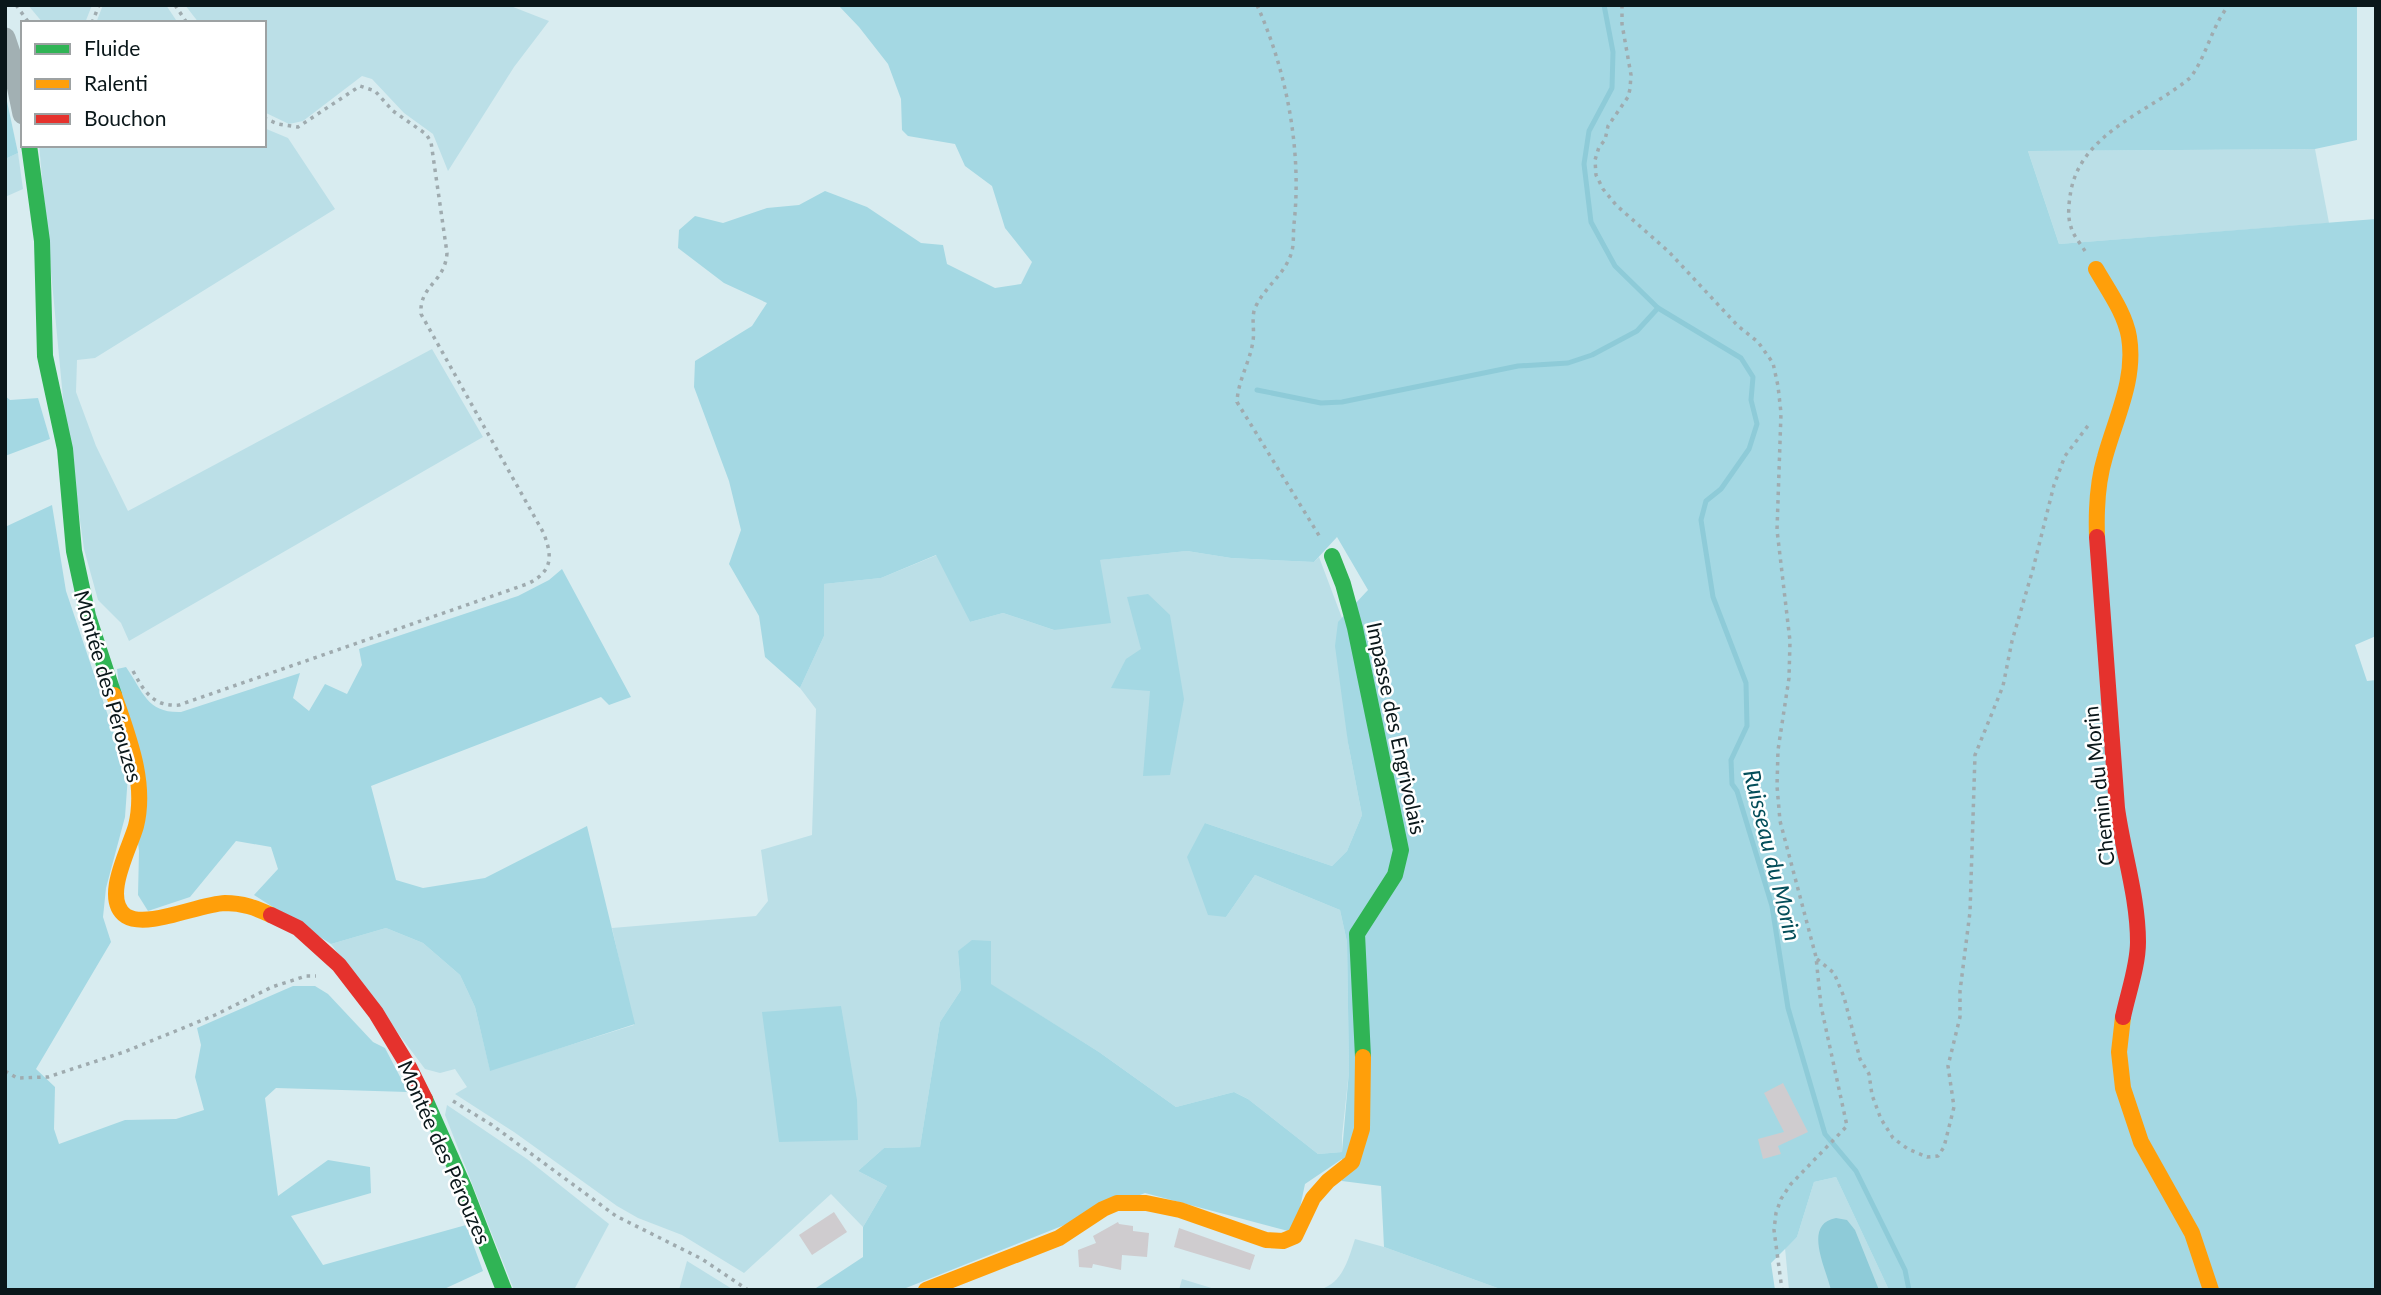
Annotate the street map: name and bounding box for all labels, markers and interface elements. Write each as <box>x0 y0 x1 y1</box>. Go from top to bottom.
legend <box>21 21 266 147</box>
text: Fluide <box>84 35 140 60</box>
text: Ralenti <box>84 70 148 95</box>
text: Bouchon <box>84 105 166 130</box>
street label: Montée des Pérouzes <box>70 587 148 785</box>
street label: Impasse des Engrivolais <box>1362 620 1432 836</box>
street label: Chemin du Morin <box>2077 705 2119 867</box>
water label: Ruisseau du Morin <box>1738 766 1808 944</box>
street label: Montée des Pérouzes <box>393 1056 497 1248</box>

